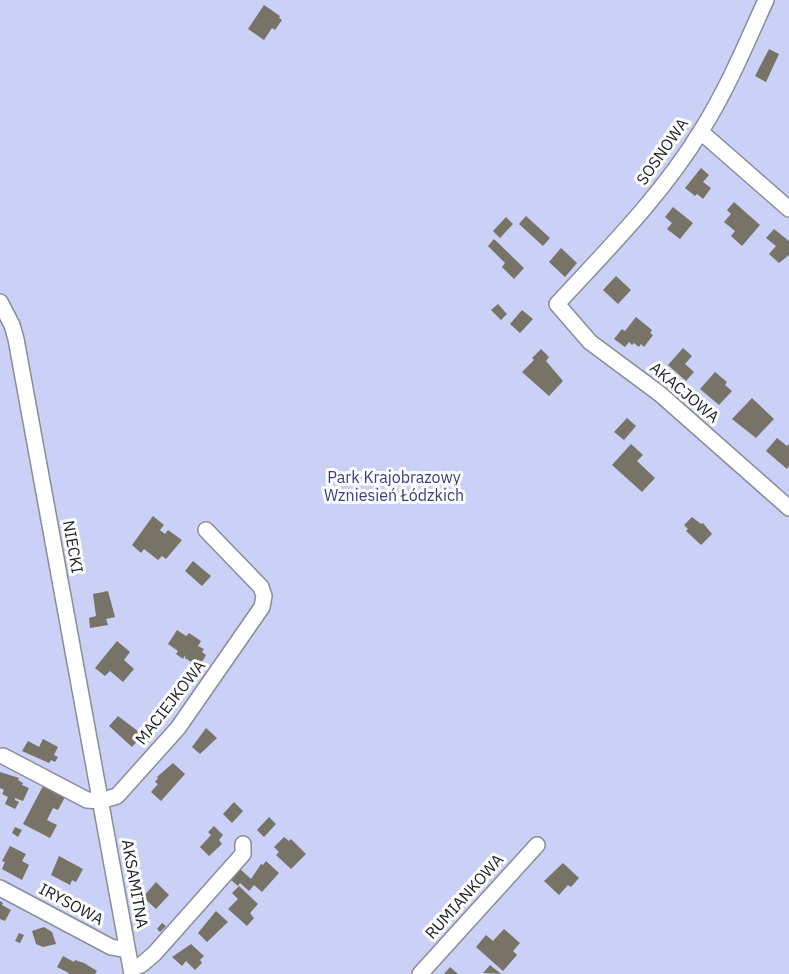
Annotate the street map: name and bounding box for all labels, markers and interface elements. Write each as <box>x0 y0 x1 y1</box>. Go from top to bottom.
street label: SOSNOWA <box>633 115 693 189</box>
street label: AKACJOWA <box>646 359 722 427</box>
park label: Park Krajobrazowy Wzniesień Łódzkich <box>324 468 464 506</box>
street label: NIECKI <box>58 519 86 575</box>
street label: MACIEJKOWA <box>132 657 210 749</box>
street label: AKSAMITNA <box>117 838 151 930</box>
street label: RUMIANKOWA <box>422 851 508 943</box>
street label: IRYSOWA <box>35 880 107 930</box>

